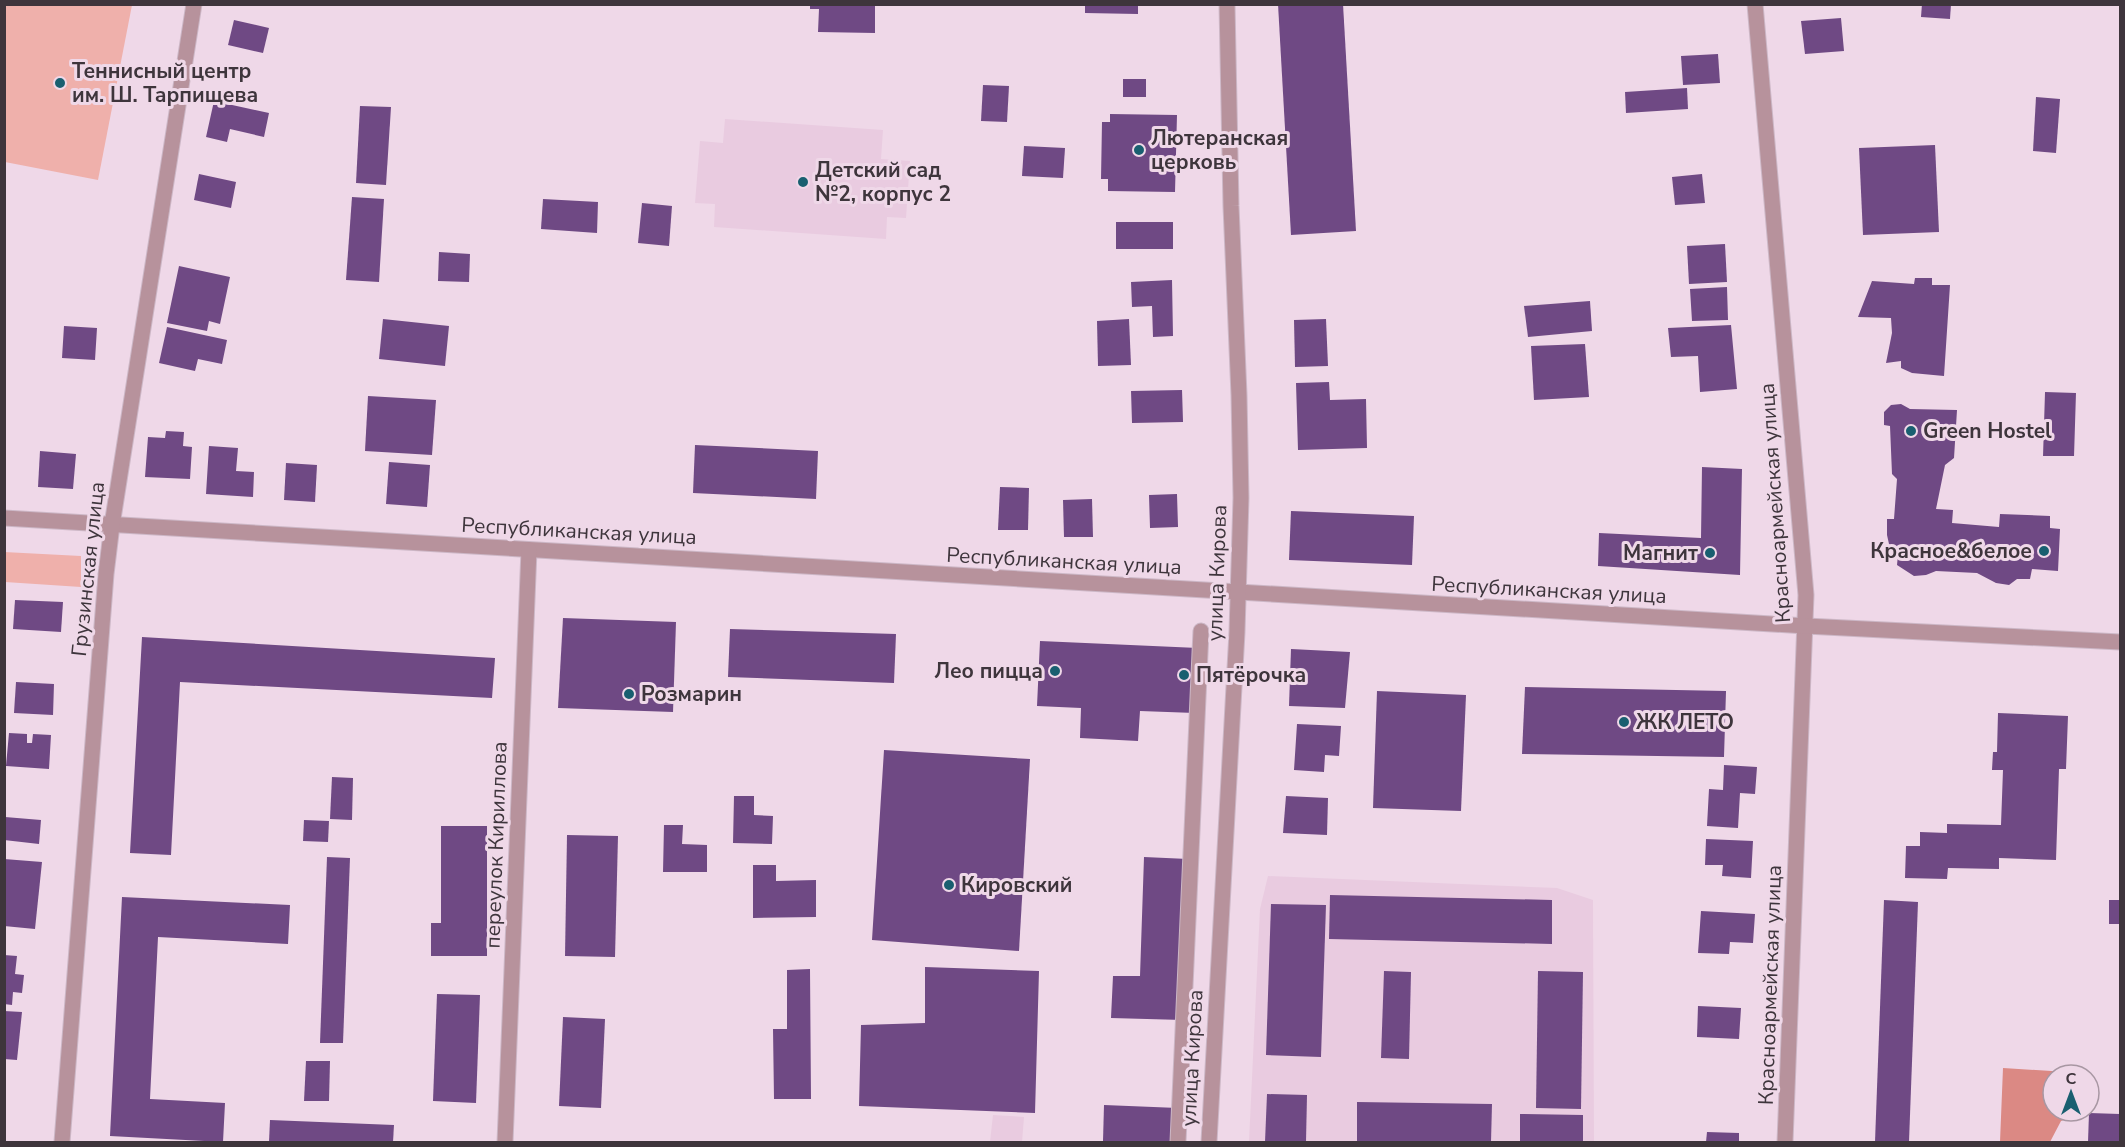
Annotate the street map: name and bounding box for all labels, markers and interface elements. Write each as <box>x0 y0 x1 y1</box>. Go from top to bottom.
place label: Теннисный центр им. Ш. Тарпищева <box>72 57 258 109</box>
marker: Теннисный центр им. Ш. Тарпищева <box>53 76 67 90</box>
place label: Лютеранская церковь <box>1151 124 1288 176</box>
marker: Лютеранская церковь <box>1132 143 1146 157</box>
place label: Детский сад №2, корпус 2 <box>815 156 951 208</box>
marker: Детский сад №2, корпус 2 <box>796 175 810 189</box>
street label: Красноармейская улица <box>1753 382 1797 624</box>
place label: Green Hostel <box>1923 417 2052 445</box>
marker: Green Hostel <box>1904 424 1918 438</box>
street label: Грузинская улица <box>65 480 111 658</box>
street label: улица Кирова <box>1201 504 1233 642</box>
street label: Республиканская улица <box>461 511 697 551</box>
place label: Красное&белое <box>1870 537 2032 565</box>
place label: Магнит <box>1623 539 1698 567</box>
street label: Республиканская улица <box>946 541 1182 581</box>
marker: Красное&белое <box>2037 544 2051 558</box>
marker: Магнит <box>1703 546 1717 560</box>
street label: Республиканская улица <box>1431 570 1667 610</box>
place label: Лео пицца <box>934 657 1043 685</box>
place label: Пятёрочка <box>1196 661 1306 689</box>
marker: Лео пицца <box>1048 664 1062 678</box>
marker: Пятёрочка <box>1177 668 1191 682</box>
place label: Розмарин <box>641 680 742 708</box>
marker: Розмарин <box>622 687 636 701</box>
place label: ЖК ЛЕТО <box>1636 708 1734 736</box>
marker: ЖК ЛЕТО <box>1617 715 1631 729</box>
street label: переулок Кириллова <box>478 741 514 949</box>
street label: Красноармейская улица <box>1752 864 1788 1106</box>
place label: Кировский <box>961 871 1072 899</box>
marker: Кировский <box>942 878 956 892</box>
street label: улица Кирова <box>1174 989 1210 1127</box>
north arrow <box>2041 1063 2101 1123</box>
text: С <box>2066 1068 2077 1090</box>

